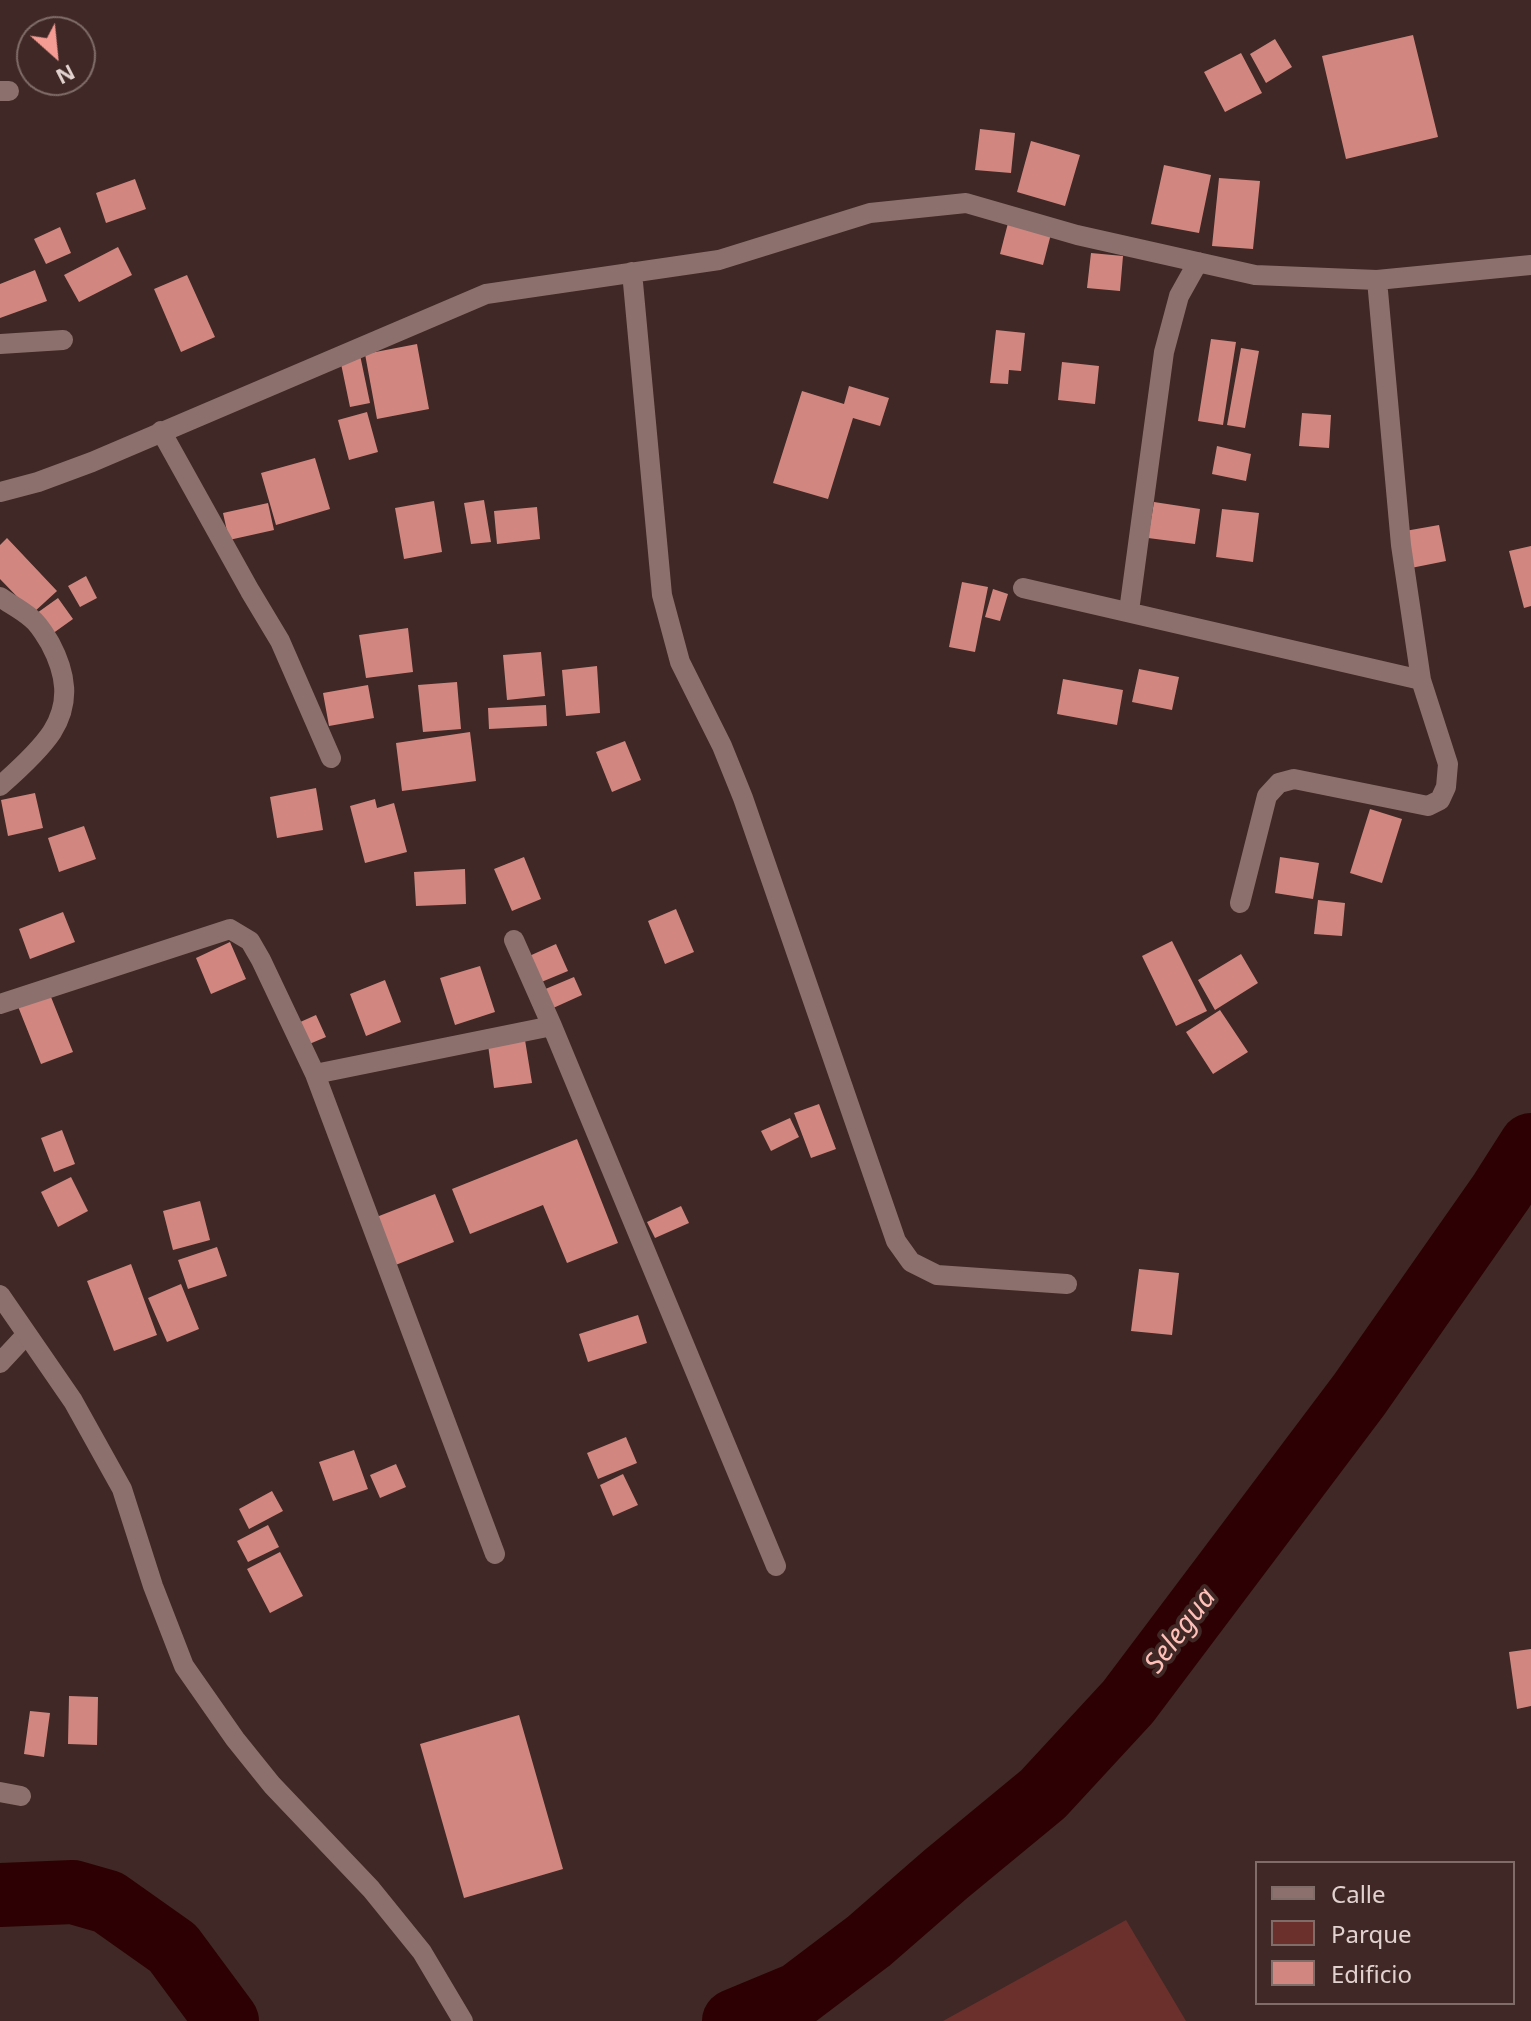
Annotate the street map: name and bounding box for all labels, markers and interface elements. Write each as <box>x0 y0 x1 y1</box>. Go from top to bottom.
north arrow <box>16 16 96 96</box>
text: N <box>51 58 81 93</box>
water label: Selegua <box>1138 1582 1224 1680</box>
legend <box>1255 1861 1515 2005</box>
text: Calle <box>1331 1877 1386 1910</box>
text: Parque <box>1331 1917 1412 1950</box>
text: Edificio <box>1331 1957 1412 1990</box>

